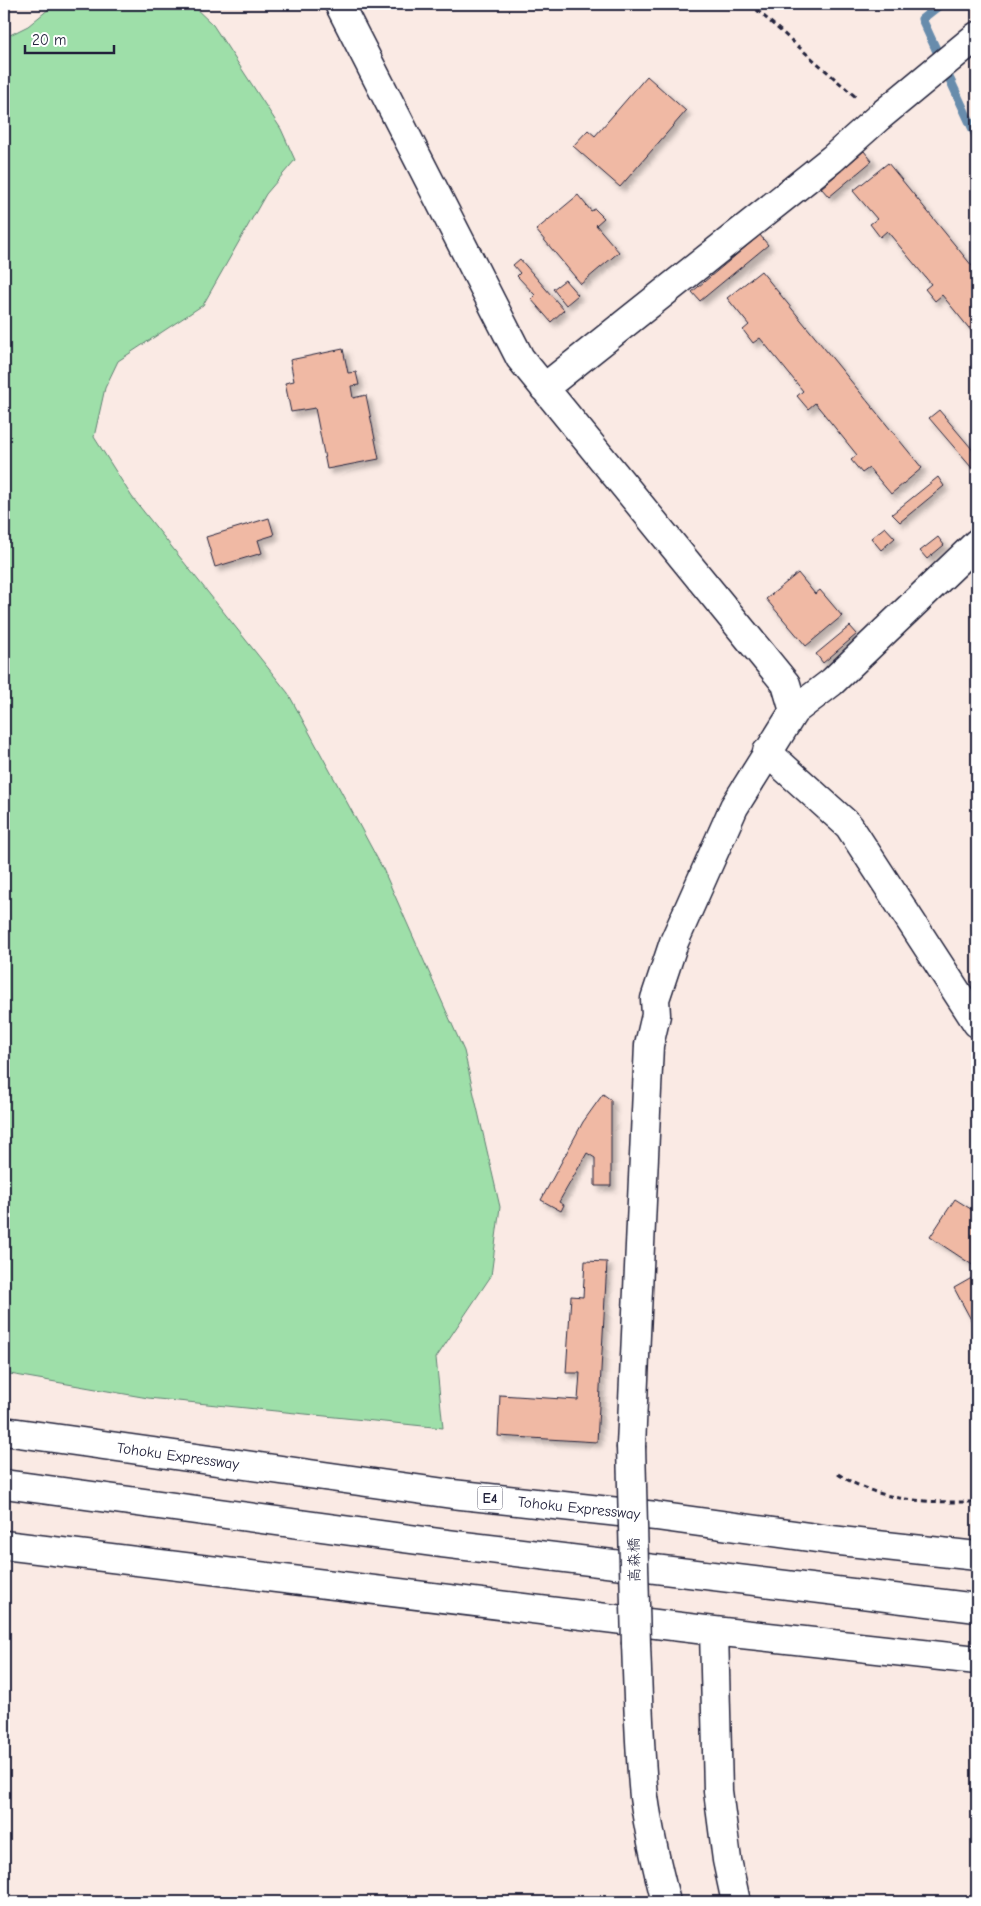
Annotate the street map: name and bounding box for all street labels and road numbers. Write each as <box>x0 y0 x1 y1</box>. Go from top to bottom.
street label: Tohoku Expressway <box>116 1439 241 1474</box>
road number: E4 <box>478 1486 502 1510</box>
street label: Tohoku Expressway <box>517 1493 641 1523</box>
street label: 高森橋 <box>625 1537 643 1583</box>

